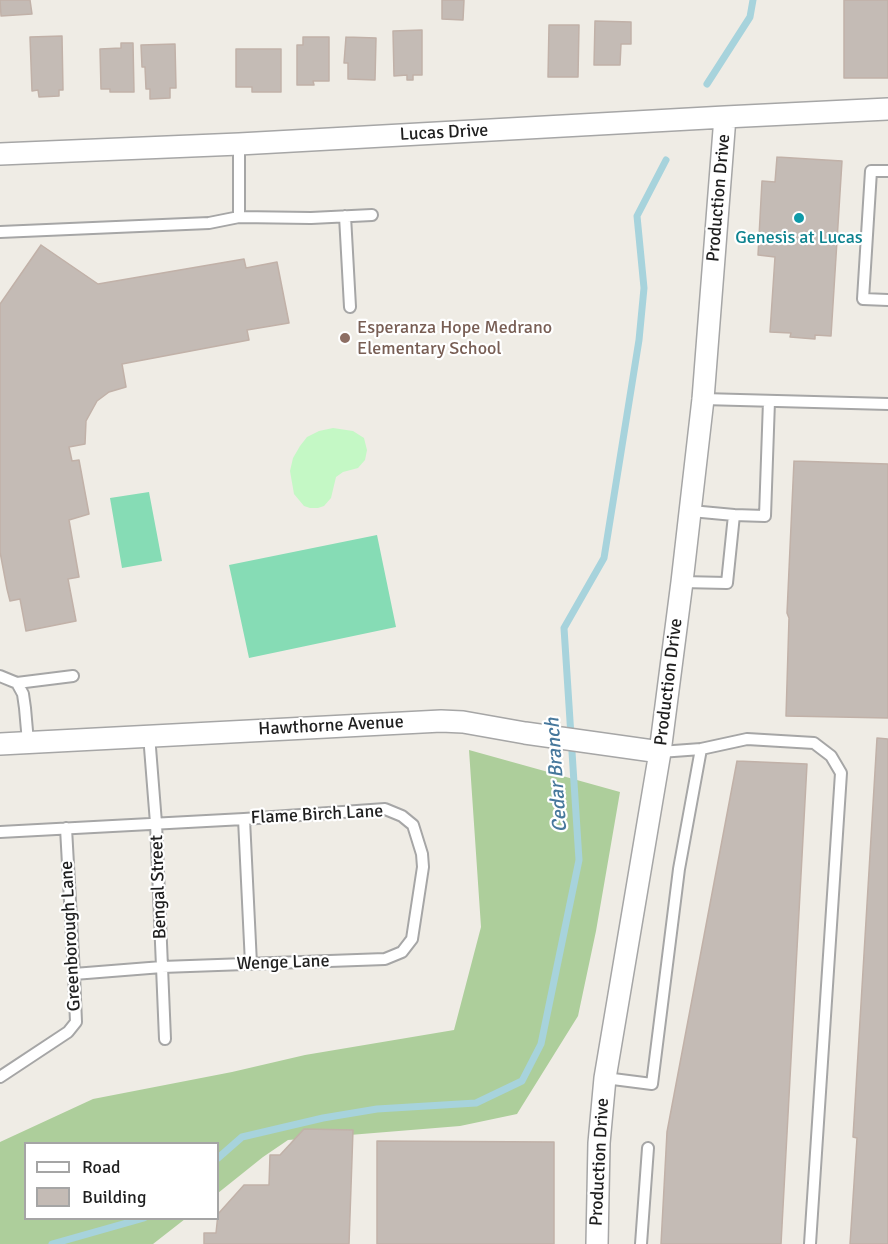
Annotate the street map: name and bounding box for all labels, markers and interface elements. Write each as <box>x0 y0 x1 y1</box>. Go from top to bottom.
street label: Lucas Drive <box>399 120 489 146</box>
street label: Production Drive <box>703 133 735 263</box>
marker: Genesis at Lucas <box>792 211 806 225</box>
place label: Genesis at Lucas <box>735 227 863 249</box>
place label: Esperanza Hope Medrano Elementary School <box>357 317 552 360</box>
marker: Esperanza Hope Medrano Elementary School <box>338 331 352 345</box>
street label: Production Drive <box>650 617 688 747</box>
street label: Hawthorne Avenue <box>258 711 404 741</box>
water label: Cedar Branch <box>541 717 573 833</box>
street label: Flame Birch Lane <box>250 801 384 829</box>
street label: Bengal Street <box>146 834 172 940</box>
street label: Greenborough Lane <box>56 860 86 1012</box>
street label: Wenge Lane <box>236 951 330 975</box>
street label: Production Drive <box>586 1097 614 1227</box>
legend <box>24 1142 219 1220</box>
text: Road <box>82 1156 121 1178</box>
text: Building <box>82 1186 146 1208</box>

